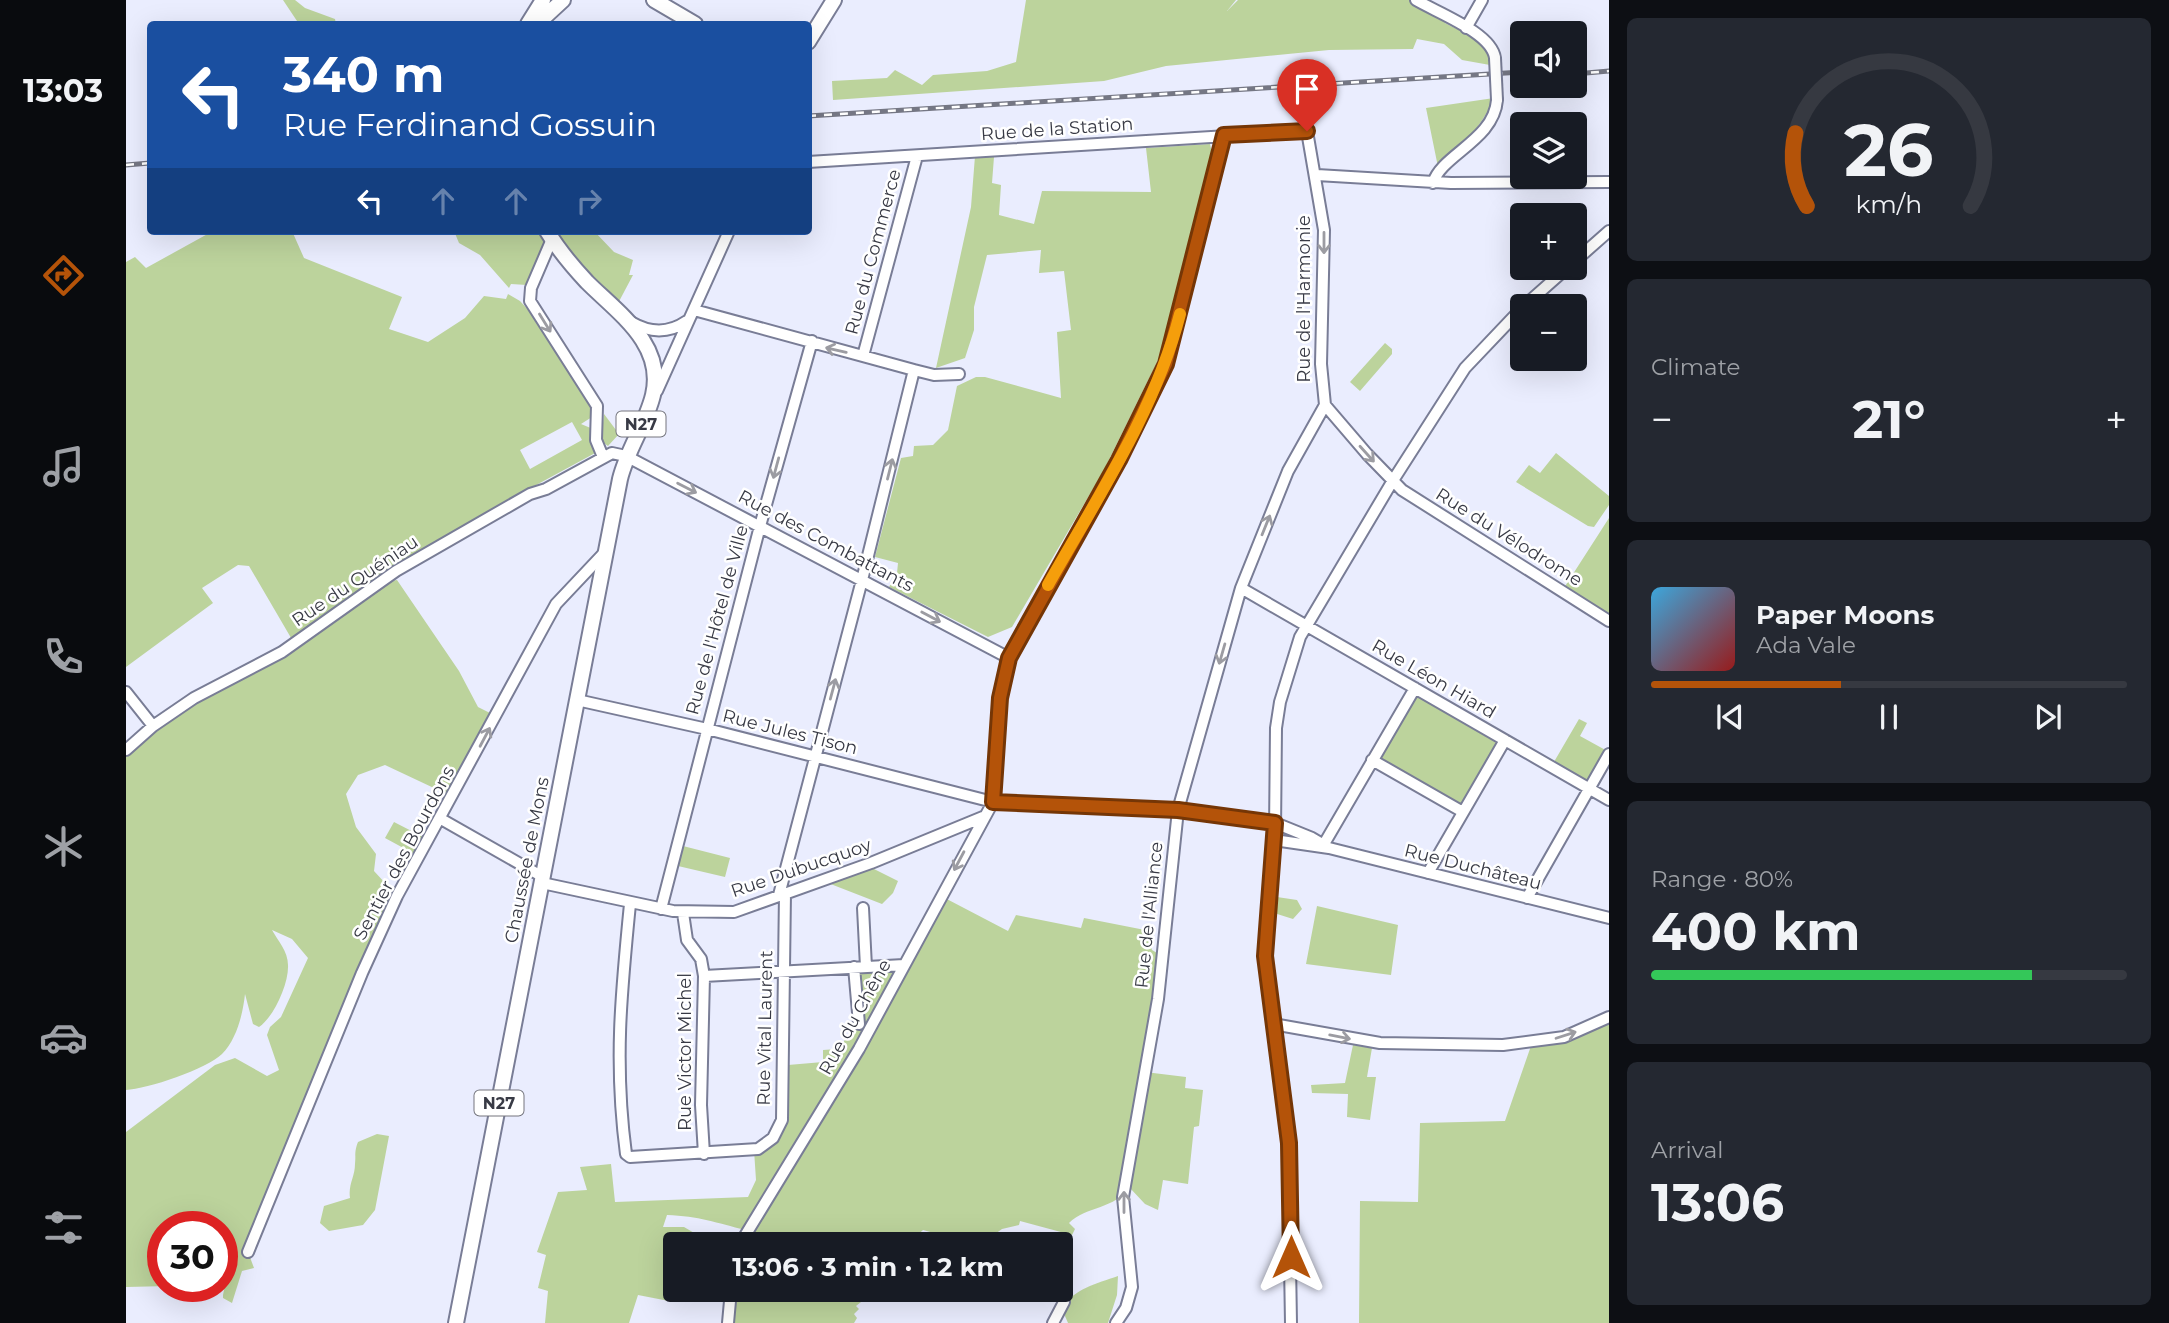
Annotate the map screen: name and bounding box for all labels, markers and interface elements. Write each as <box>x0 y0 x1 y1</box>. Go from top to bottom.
map controls <box>1510 21 1587 371</box>
button: sound <box>1510 21 1587 98</box>
text: 340 m <box>283 45 444 104</box>
icon: left <box>168 49 259 140</box>
pin <box>1277 59 1337 131</box>
icon: arrive <box>1288 70 1326 108</box>
text: 13:03 <box>23 71 103 110</box>
text: Rue Ferdinand Gossuin <box>283 105 657 144</box>
text: 26 <box>1844 106 1934 194</box>
button: layers <box>1510 112 1587 189</box>
street label: Rue de la Station <box>980 113 1134 145</box>
street label: Rue du Commerce <box>840 167 906 337</box>
icon: left <box>351 182 389 220</box>
icon: ahead <box>424 182 462 220</box>
icon: ahead <box>497 182 535 220</box>
icon: right <box>570 182 608 220</box>
text: km/h <box>1856 188 1922 218</box>
button: + <box>1510 203 1587 280</box>
street label: Rue de l'Harmonie <box>1293 215 1315 383</box>
one-way arrow <box>1317 231 1331 254</box>
icon: directions <box>39 251 88 300</box>
button: − <box>1510 294 1587 371</box>
one-way arrow <box>537 313 552 332</box>
one-way arrow <box>825 342 848 356</box>
text: Climate <box>1651 353 1740 381</box>
text: 21° <box>1853 388 1925 451</box>
text: − <box>1651 396 1673 443</box>
text: + <box>2105 396 2127 443</box>
road number: N27 <box>616 412 666 436</box>
icon: music <box>39 442 88 491</box>
one-way arrow <box>1359 445 1375 463</box>
one-way arrow <box>768 457 781 479</box>
one-way arrow <box>884 458 897 481</box>
one-way arrow <box>676 481 696 495</box>
street label: Rue du Vélodrome <box>1432 483 1586 591</box>
street label: Rue des Combattants <box>734 485 918 597</box>
one-way arrow <box>1261 515 1274 536</box>
street label: Rue de l'Hôtel de Ville <box>681 523 753 717</box>
street label: Rue du Quéniau <box>288 531 422 631</box>
text: Paper Moons <box>1756 599 1934 631</box>
one-way arrow <box>920 611 941 624</box>
text: Ada Vale <box>1756 631 1856 659</box>
icon: phone <box>39 632 88 681</box>
street label: Rue Léon Hiard <box>1368 635 1500 723</box>
one-way arrow <box>1214 643 1227 665</box>
one-way arrow <box>827 679 840 701</box>
icon: previous <box>1711 698 1749 736</box>
icon: pause <box>1870 698 1908 736</box>
icon: next <box>2029 698 2067 736</box>
street label: Rue Jules Tison <box>720 705 860 759</box>
one-way arrow <box>479 727 492 748</box>
street label: Sentier des Bourdons <box>349 762 459 944</box>
street label: Chaussée de Mons <box>500 775 554 945</box>
icon: climate <box>39 822 88 871</box>
street label: Rue Dubucquoy <box>728 834 874 902</box>
street label: Rue Duchâteau <box>1402 839 1544 895</box>
street label: Rue de l'Alliance <box>1130 841 1168 989</box>
one-way arrow <box>952 850 965 871</box>
text: Range · 80% <box>1651 865 1793 893</box>
text: 400 km <box>1651 900 1861 963</box>
street label: Rue Vital Laurent <box>753 950 777 1106</box>
street label: Rue du Chêne <box>814 955 896 1079</box>
street label: Rue Victor Michel <box>674 973 696 1131</box>
icon: car <box>39 1013 88 1062</box>
one-way arrow <box>1554 1028 1576 1040</box>
one-way arrow <box>1328 1030 1351 1044</box>
road number: N27 <box>474 1091 524 1116</box>
text: Arrival <box>1651 1136 1724 1164</box>
text: 13:06 <box>1651 1171 1784 1234</box>
one-way arrow <box>1117 1191 1131 1214</box>
icon: filters <box>39 1203 88 1252</box>
speed limit sign: 30 <box>147 1211 238 1302</box>
position arrow <box>1254 1220 1328 1294</box>
text: 13:06 · 3 min · 1.2 km <box>732 1251 1004 1283</box>

